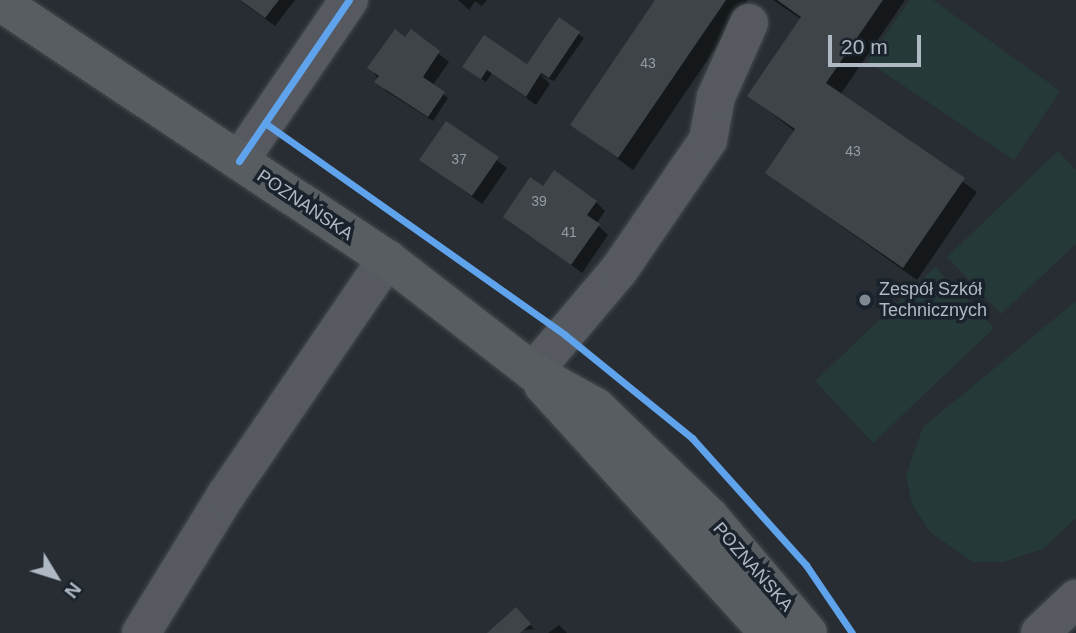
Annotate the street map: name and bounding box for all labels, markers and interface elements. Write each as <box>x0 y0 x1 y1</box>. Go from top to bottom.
scale bar <box>831 21 924 65</box>
text: 20 m <box>841 35 888 58</box>
house number: 43 <box>640 55 656 71</box>
house number: 43 <box>845 143 861 159</box>
house number: 37 <box>451 151 467 167</box>
street label: POZNAŃSKA <box>253 165 357 245</box>
house number: 39 <box>531 193 547 209</box>
house number: 41 <box>561 224 577 240</box>
place label: Zespół Szkół Technicznych <box>879 279 987 322</box>
marker: Zespół Szkół Technicznych <box>857 292 873 308</box>
street label: POZNAŃSKA <box>708 518 798 616</box>
north arrow <box>21 542 91 612</box>
text: N <box>60 578 85 602</box>

